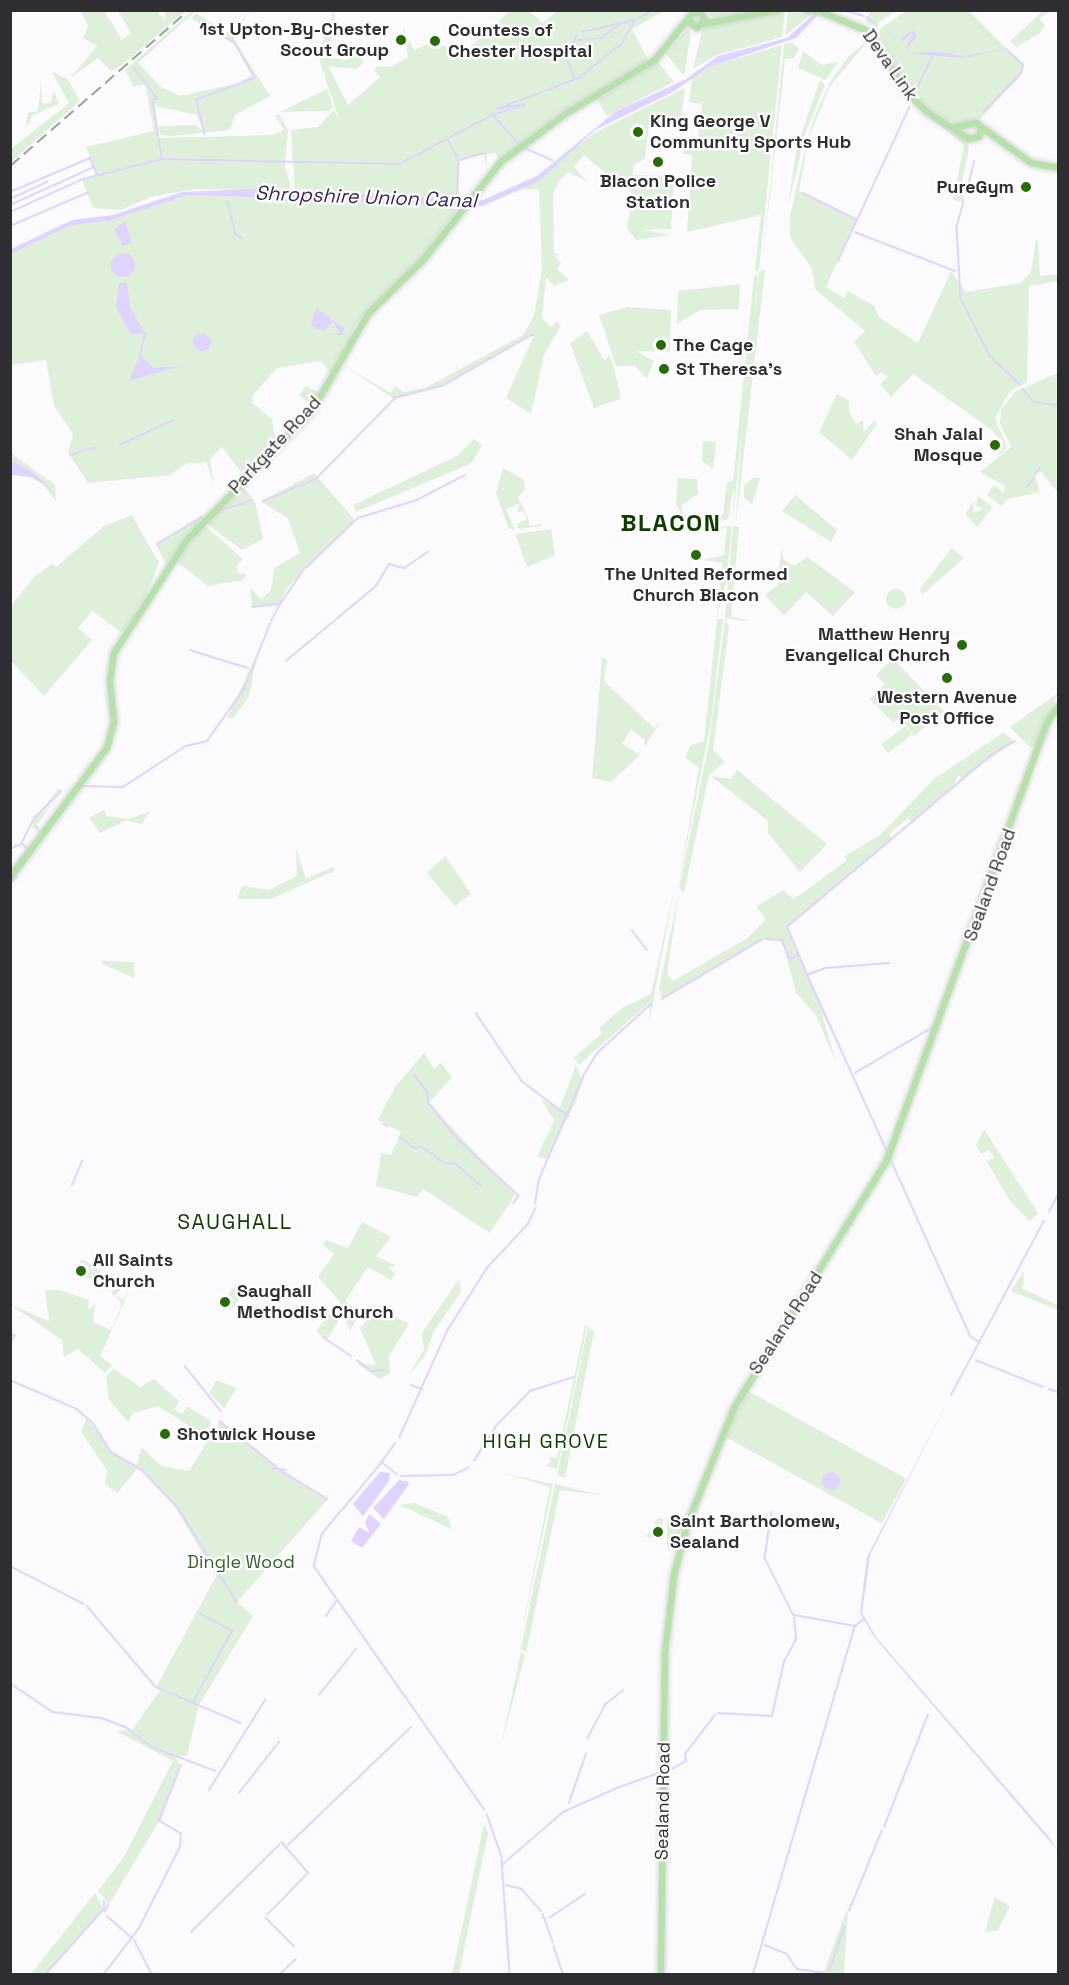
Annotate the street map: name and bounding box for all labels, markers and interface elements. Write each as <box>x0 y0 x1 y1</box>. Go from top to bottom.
place label: 1st Upton-By-Chester Scout Group <box>199 19 389 62</box>
place label: Countess of Chester Hospital <box>448 20 592 63</box>
street label: Deva Link <box>858 25 922 105</box>
marker: Countess of Chester Hospital <box>426 32 444 50</box>
marker: 1st Upton-By-Chester Scout Group <box>394 33 408 47</box>
place label: King George V Community Sports Hub <box>650 111 851 154</box>
marker: King George V Community Sports Hub <box>631 125 645 139</box>
marker: Blacon Police Station <box>651 155 665 169</box>
place label: Blacon Police Station <box>600 171 716 213</box>
place label: PureGym <box>936 176 1014 198</box>
marker: PureGym <box>1019 180 1033 194</box>
water label: Shropshire Union Canal <box>255 181 477 213</box>
place label: The Cage <box>673 334 753 356</box>
marker: The Cage <box>654 338 668 352</box>
place label: St Theresa's <box>676 358 783 380</box>
marker: St Theresa's <box>657 362 671 376</box>
street label: Parkgate Road <box>224 392 326 498</box>
place label: Shah Jalal Mosque <box>894 424 983 466</box>
marker: Shah Jalal Mosque <box>988 438 1002 452</box>
district label: BLACON <box>621 509 721 537</box>
marker: The United Reformed Church Blacon <box>689 548 703 562</box>
place label: The United Reformed Church Blacon <box>604 564 788 606</box>
place label: Matthew Henry Evangelical Church <box>785 624 950 666</box>
marker: Matthew Henry Evangelical Church <box>955 638 969 652</box>
marker: Western Avenue Post Office <box>940 671 954 685</box>
place label: Western Avenue Post Office <box>877 687 1017 730</box>
street label: Sealand Road <box>960 826 1020 944</box>
district label: SAUGHALL <box>177 1209 293 1235</box>
place label: All Saints Church <box>93 1250 173 1292</box>
marker: All Saints Church <box>74 1264 88 1278</box>
street label: Sealand Road <box>745 1268 827 1378</box>
place label: Saughall Methodist Church <box>237 1281 394 1324</box>
marker: Saughall Methodist Church <box>218 1295 232 1309</box>
place label: Shotwick House <box>177 1423 316 1445</box>
marker: Shotwick House <box>158 1427 172 1441</box>
district label: HIGH GROVE <box>483 1429 609 1453</box>
place label: Saint Bartholomew, Sealand <box>670 1511 840 1553</box>
marker: Saint Bartholomew, Sealand <box>651 1525 665 1539</box>
park label: Dingle Wood <box>187 1551 295 1573</box>
street label: Sealand Road <box>651 1742 675 1860</box>

